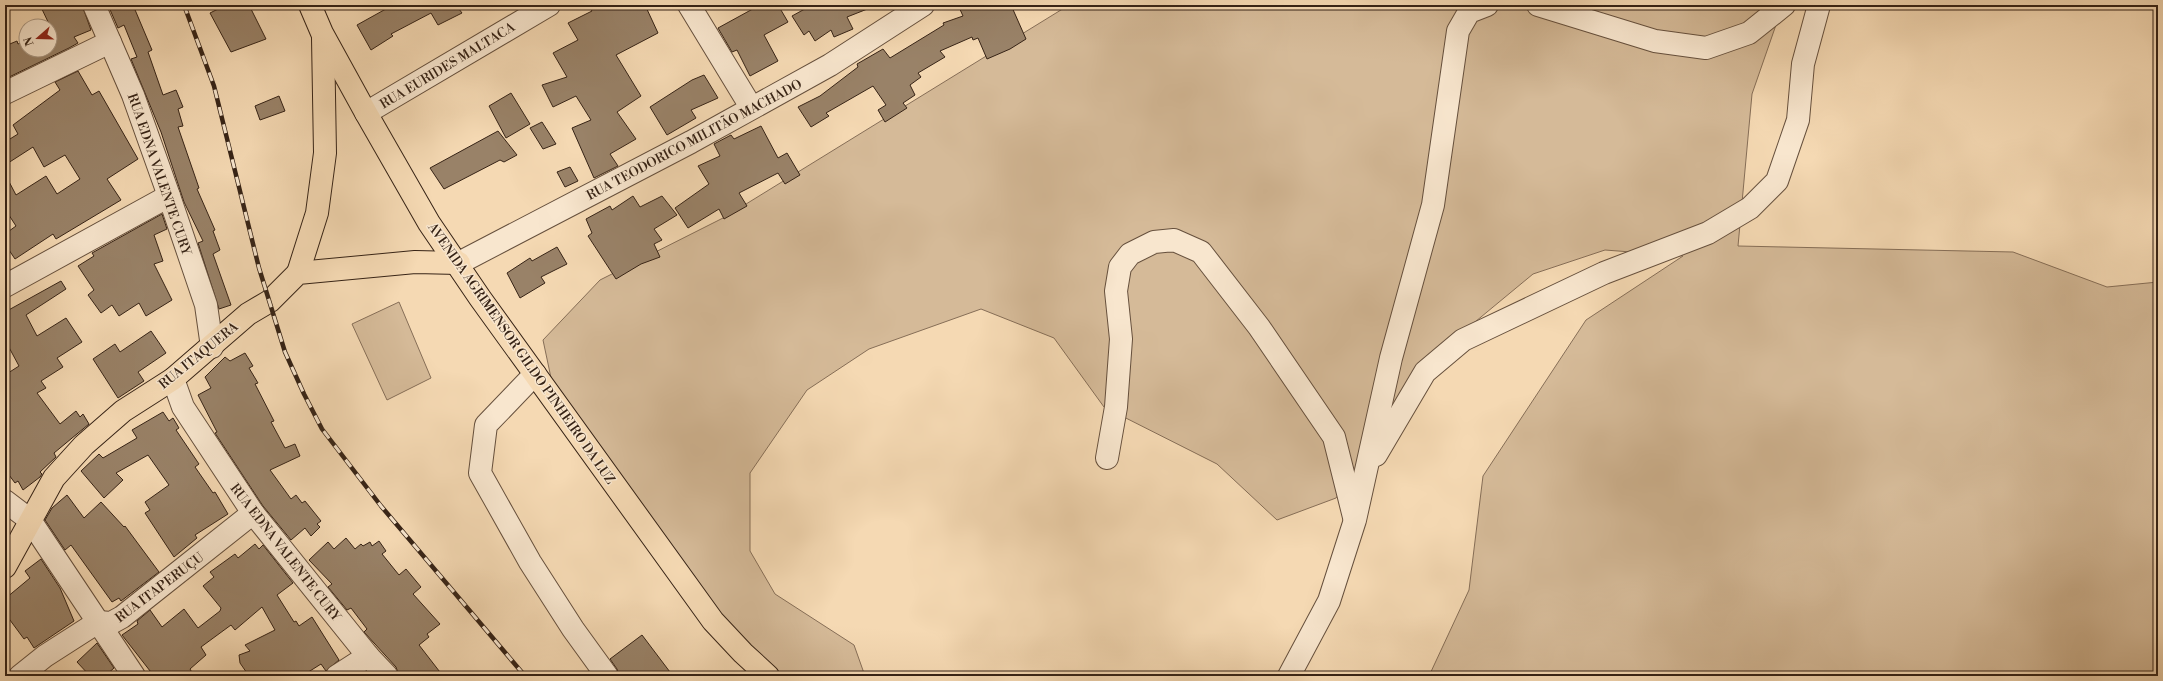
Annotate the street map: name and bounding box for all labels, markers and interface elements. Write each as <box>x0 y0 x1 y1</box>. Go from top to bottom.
north arrow <box>18 18 58 58</box>
street label: RUA EURIDES MALTACA <box>377 19 519 112</box>
text: N <box>21 34 38 48</box>
street label: RUA TEODORICO MILITÃO MACHADO <box>583 75 805 204</box>
street label: RUA EDNA VALENTE CURY <box>124 91 195 259</box>
street label: AVENIDA AGRIMENSOR GILDO PINHEIRO DA LUZ <box>424 219 618 487</box>
street label: RUA ITAQUERA <box>156 318 242 393</box>
street label: RUA EDNA VALENTE CURY <box>227 481 345 626</box>
street label: RUA ITAPERUÇU <box>112 549 207 626</box>

